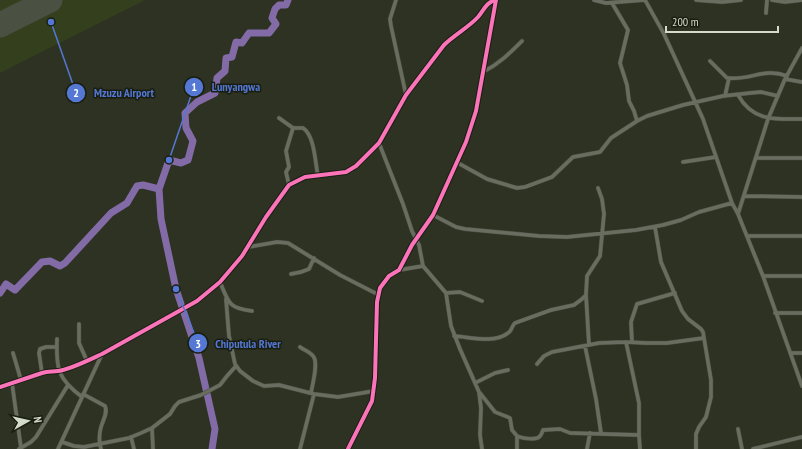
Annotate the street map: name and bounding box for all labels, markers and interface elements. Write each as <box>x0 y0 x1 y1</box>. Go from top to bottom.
scale bar <box>666 8 778 34</box>
text: 200 m <box>672 14 699 29</box>
callout: Lunyangwa <box>184 75 268 99</box>
text: 1 <box>191 79 197 94</box>
text: Lunyangwa <box>212 79 260 94</box>
callout: Mzuzu Airport <box>66 81 162 105</box>
text: 2 <box>73 85 79 100</box>
text: Mzuzu Airport <box>94 85 155 100</box>
callout: Chiputula River <box>188 331 289 355</box>
text: 3 <box>195 336 201 351</box>
text: Chiputula River <box>215 336 281 351</box>
north arrow <box>8 401 48 441</box>
text: N <box>31 416 45 424</box>

